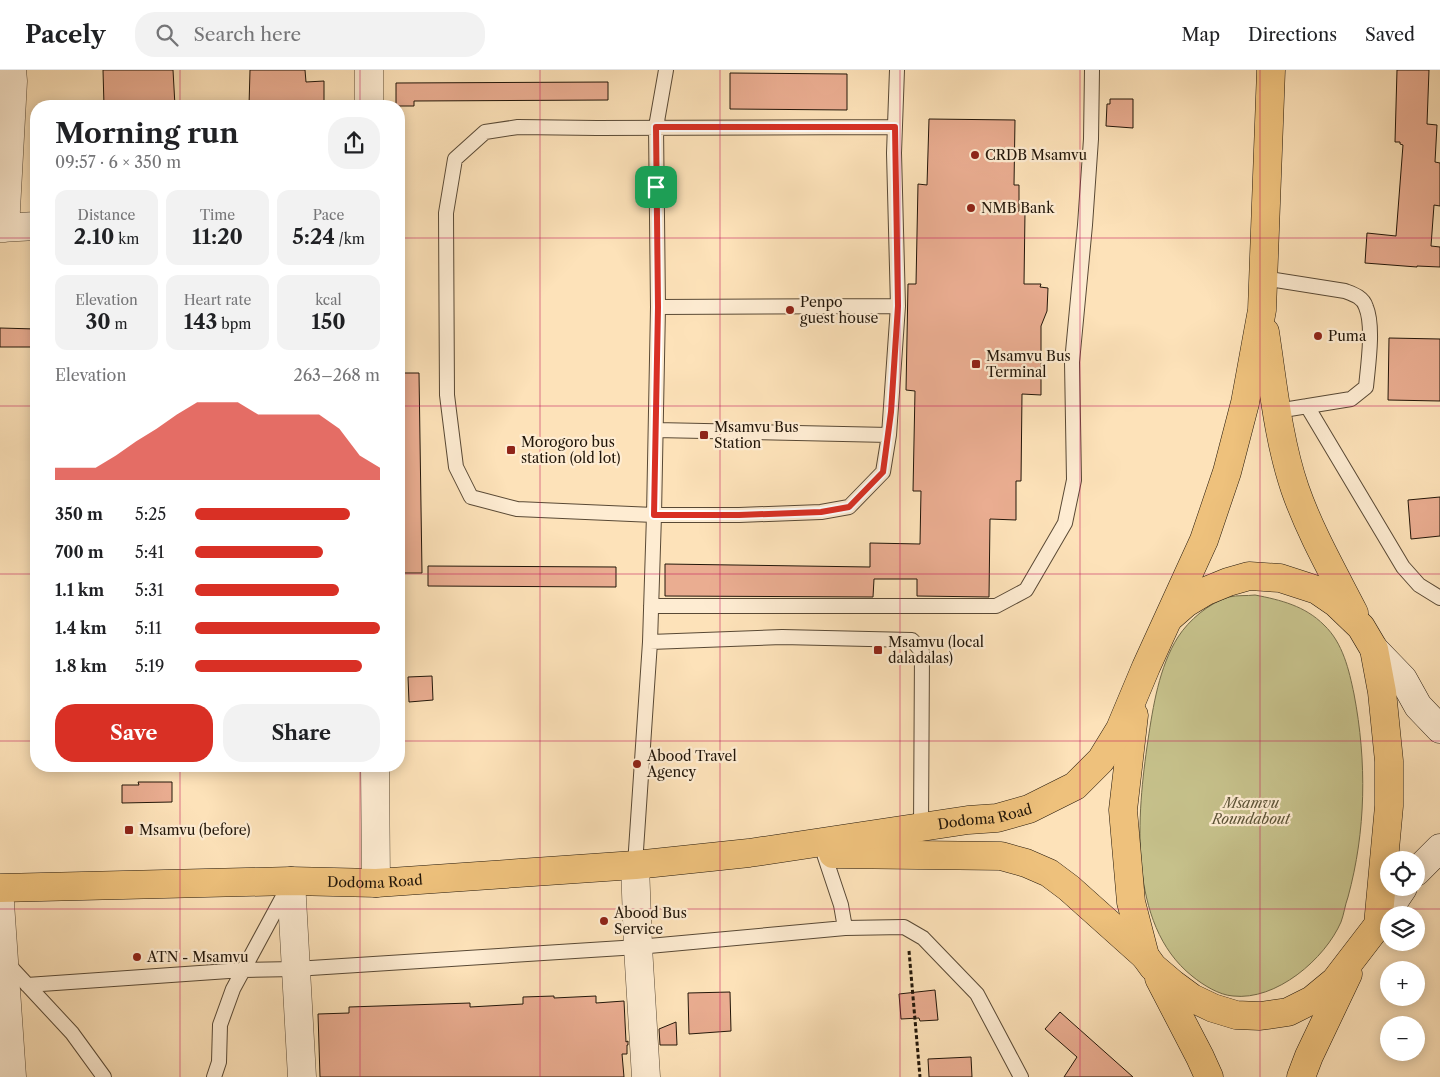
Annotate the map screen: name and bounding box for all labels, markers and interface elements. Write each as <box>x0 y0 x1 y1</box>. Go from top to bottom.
search box <box>135 12 485 57</box>
text: Pacely <box>25 20 105 49</box>
icon: search <box>153 21 181 49</box>
text: Search here <box>193 23 301 46</box>
text: Map <box>1181 24 1220 46</box>
text: Directions <box>1248 24 1337 46</box>
text: Saved <box>1365 24 1415 46</box>
text: Morning run <box>55 116 239 150</box>
button: share <box>328 117 380 169</box>
place label: CRDB Msamvu <box>985 146 1087 164</box>
marker: CRDB Msamvu <box>969 149 981 161</box>
text: 09:57 · 6 × 350 m <box>55 152 181 172</box>
pin <box>635 166 677 208</box>
icon: arrive <box>642 173 670 201</box>
place label: NMB Bank <box>981 199 1055 217</box>
marker: NMB Bank <box>965 202 977 214</box>
text: Distance <box>78 206 135 224</box>
text: Time <box>200 206 235 224</box>
text: Pace <box>313 206 344 224</box>
text: 2.10 <box>74 224 115 249</box>
text: 11:20 <box>192 224 243 249</box>
text: 5:24 <box>292 224 335 249</box>
text: km <box>115 230 139 248</box>
text: /km <box>335 230 365 248</box>
text: Elevation <box>75 291 138 309</box>
text: Heart rate <box>184 291 251 309</box>
text: kcal <box>315 291 342 309</box>
place label: Penpo guest house <box>800 293 879 327</box>
marker: Penpo guest house <box>784 304 796 316</box>
text: 30 <box>85 309 111 334</box>
text: 143 <box>184 309 217 334</box>
text: 150 <box>311 309 346 334</box>
text: m <box>111 315 128 333</box>
text: bpm <box>217 315 251 333</box>
place label: Puma <box>1328 327 1367 345</box>
marker: Puma <box>1312 330 1324 342</box>
place label: Msamvu Bus Terminal <box>986 347 1071 381</box>
marker: Msamvu Bus Terminal <box>970 358 982 370</box>
text: Elevation <box>55 365 126 385</box>
text: 263–268 m <box>294 365 380 385</box>
place label: Msamvu Bus Station <box>714 418 799 452</box>
marker: Msamvu Bus Station <box>698 429 710 441</box>
place label: Morogoro bus station (old lot) <box>521 433 620 467</box>
marker: Morogoro bus station (old lot) <box>505 444 517 456</box>
text: 350 m <box>55 504 103 524</box>
text: 5:25 <box>135 504 166 524</box>
text: 700 m <box>55 542 104 562</box>
text: 5:41 <box>135 542 164 562</box>
text: 1.1 km <box>55 580 104 600</box>
text: 5:31 <box>135 580 164 600</box>
text: 1.4 km <box>55 618 107 638</box>
text: 5:11 <box>135 618 162 638</box>
place label: Msamvu (local daladalas) <box>888 633 984 667</box>
marker: Msamvu (local daladalas) <box>872 644 884 656</box>
text: 1.8 km <box>55 656 107 676</box>
text: 5:19 <box>135 656 164 676</box>
button: Save <box>55 704 213 762</box>
button: Share <box>223 704 380 762</box>
place label: Abood Travel Agency <box>646 747 737 781</box>
marker: Abood Travel Agency <box>631 758 643 770</box>
park label: Msamvu Roundabout <box>1211 794 1291 828</box>
street label: Dodoma Road <box>936 799 1035 833</box>
place label: Msamvu (before) <box>139 821 251 839</box>
marker: Msamvu (before) <box>123 824 135 836</box>
map controls <box>1380 851 1425 1061</box>
button: locate <box>1380 851 1425 896</box>
street label: Dodoma Road <box>327 871 424 892</box>
place label: Abood Bus Service <box>613 904 687 938</box>
button: layers <box>1380 906 1425 951</box>
marker: Abood Bus Service <box>598 915 610 927</box>
place label: ATN - Msamvu <box>146 948 249 966</box>
marker: ATN - Msamvu <box>131 951 143 963</box>
button: + <box>1380 961 1425 1006</box>
button: − <box>1380 1016 1425 1061</box>

